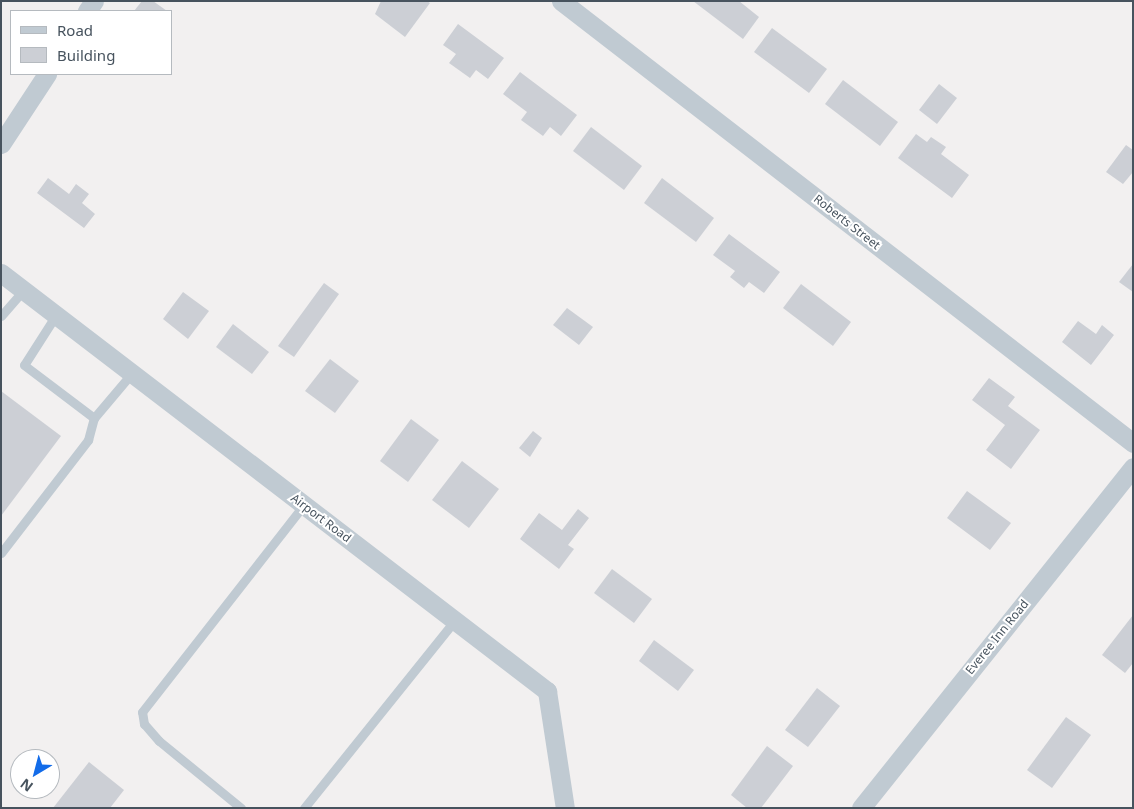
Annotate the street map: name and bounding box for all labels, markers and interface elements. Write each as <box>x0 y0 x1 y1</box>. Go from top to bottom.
legend <box>10 10 172 75</box>
text: Road <box>57 20 93 40</box>
text: Building <box>57 45 115 65</box>
street label: Roberts Street <box>811 192 883 252</box>
street label: Airport Road <box>288 491 354 545</box>
street label: Everee Inn Road <box>963 597 1031 677</box>
north arrow <box>10 749 60 799</box>
text: N <box>16 775 37 797</box>

